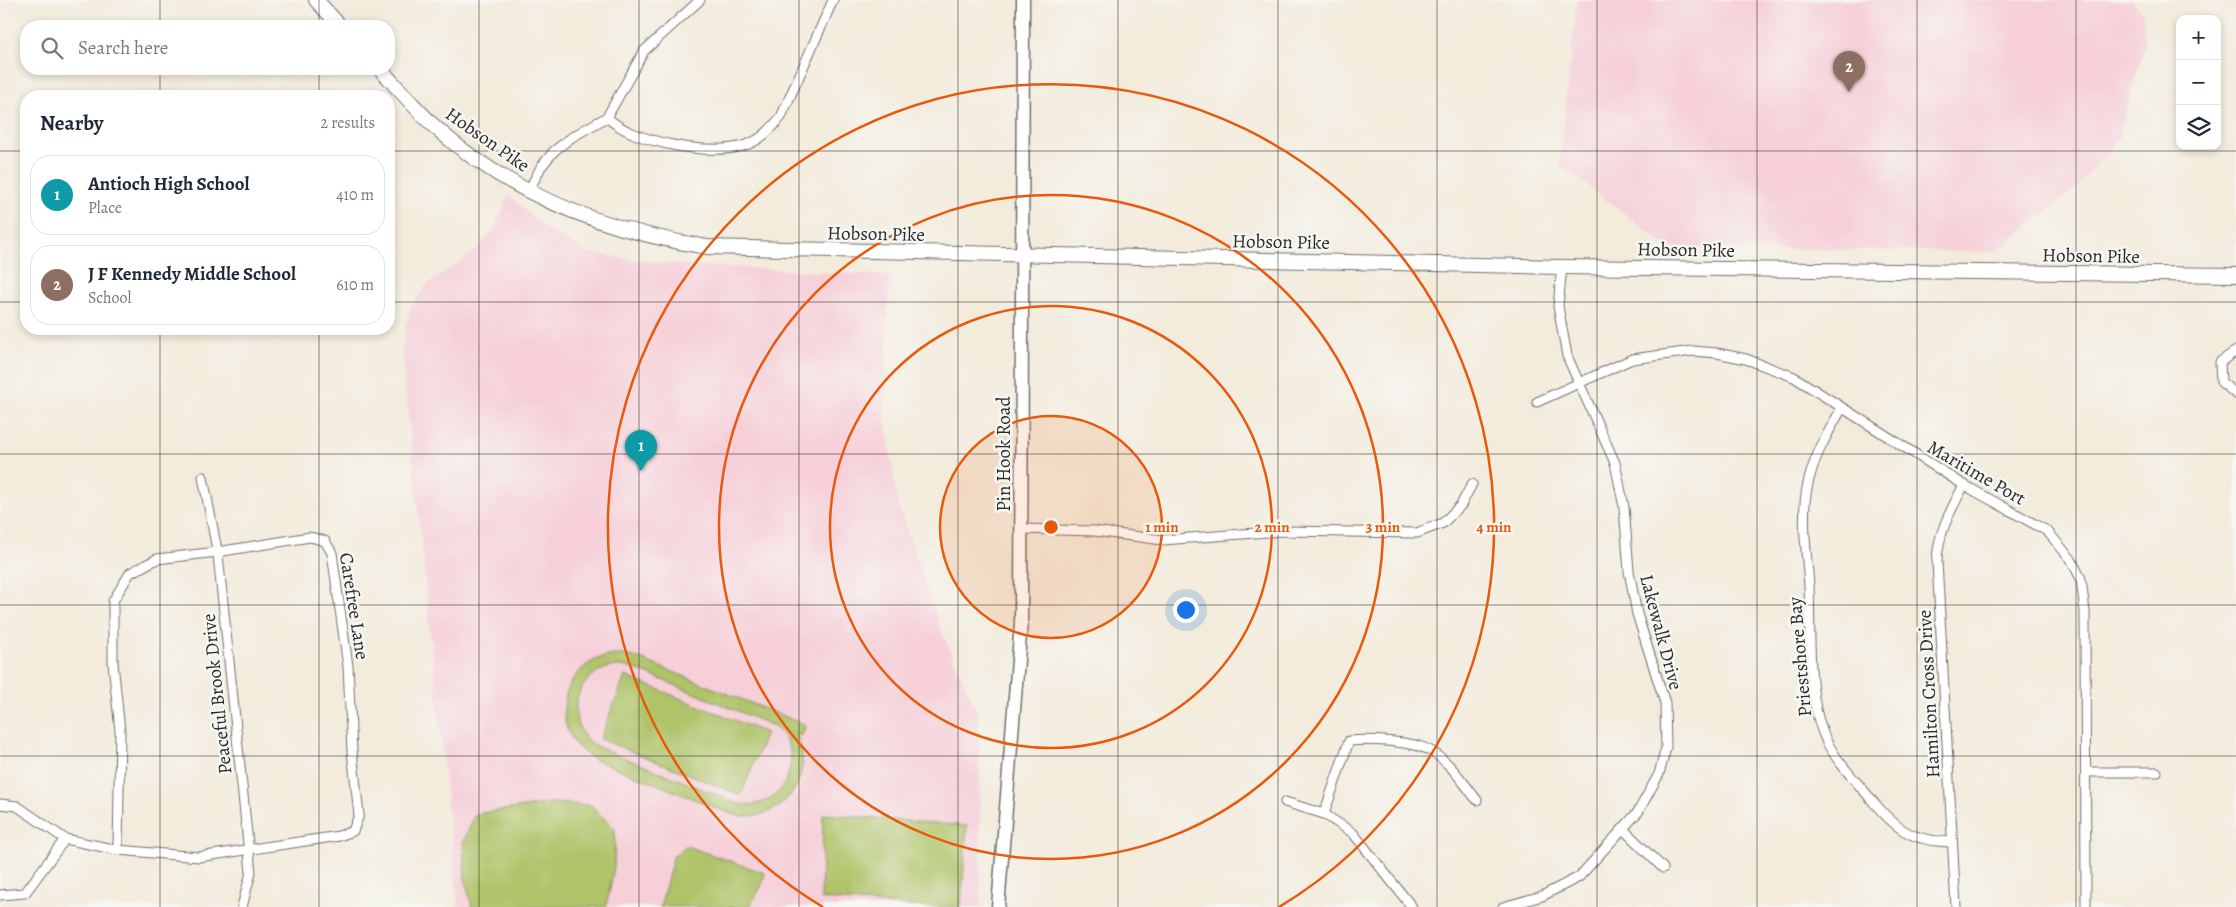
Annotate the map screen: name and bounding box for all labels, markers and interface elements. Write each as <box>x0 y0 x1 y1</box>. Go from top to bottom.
map controls <box>2176 15 2221 150</box>
button: + <box>2176 15 2221 60</box>
search box <box>20 20 395 75</box>
icon: search <box>38 34 66 62</box>
text: Search here <box>78 35 168 61</box>
pin: 2 <box>1833 51 1865 92</box>
button: − <box>2176 60 2221 105</box>
street label: Hobson Pike <box>440 101 535 178</box>
button: layers <box>2176 105 2221 150</box>
text: Nearby <box>40 109 103 137</box>
text: 2 results <box>320 112 375 134</box>
text: Antioch High School <box>88 171 249 197</box>
text: 1 <box>54 184 60 206</box>
text: 410 m <box>336 184 374 206</box>
text: Place <box>88 197 122 219</box>
street label: Hobson Pike <box>827 220 925 248</box>
street label: Hobson Pike <box>1232 228 1330 256</box>
street label: Hobson Pike <box>1637 236 1735 264</box>
street label: Hobson Pike <box>2042 242 2140 270</box>
text: J F Kennedy Middle School <box>88 261 296 287</box>
text: 2 <box>53 274 61 296</box>
text: 610 m <box>336 274 374 296</box>
text: School <box>88 287 131 309</box>
street label: Pin Hook Road <box>991 395 1017 512</box>
pin: 1 <box>625 430 657 471</box>
street label: Maritime Port <box>1922 434 2031 512</box>
text: 1 min <box>1145 517 1179 537</box>
text: 2 min <box>1254 517 1290 537</box>
text: 3 min <box>1366 517 1401 537</box>
text: 4 min <box>1476 517 1512 537</box>
centre of rings <box>1042 518 1060 536</box>
street label: Carefree Lane <box>333 551 375 661</box>
street label: Lakewalk Drive <box>1633 572 1689 693</box>
street label: Priestshore Bay <box>1782 595 1818 718</box>
your location <box>1173 597 1199 623</box>
street label: Hamilton Cross Drive <box>1912 609 1946 779</box>
street label: Peaceful Brook Drive <box>196 612 238 775</box>

